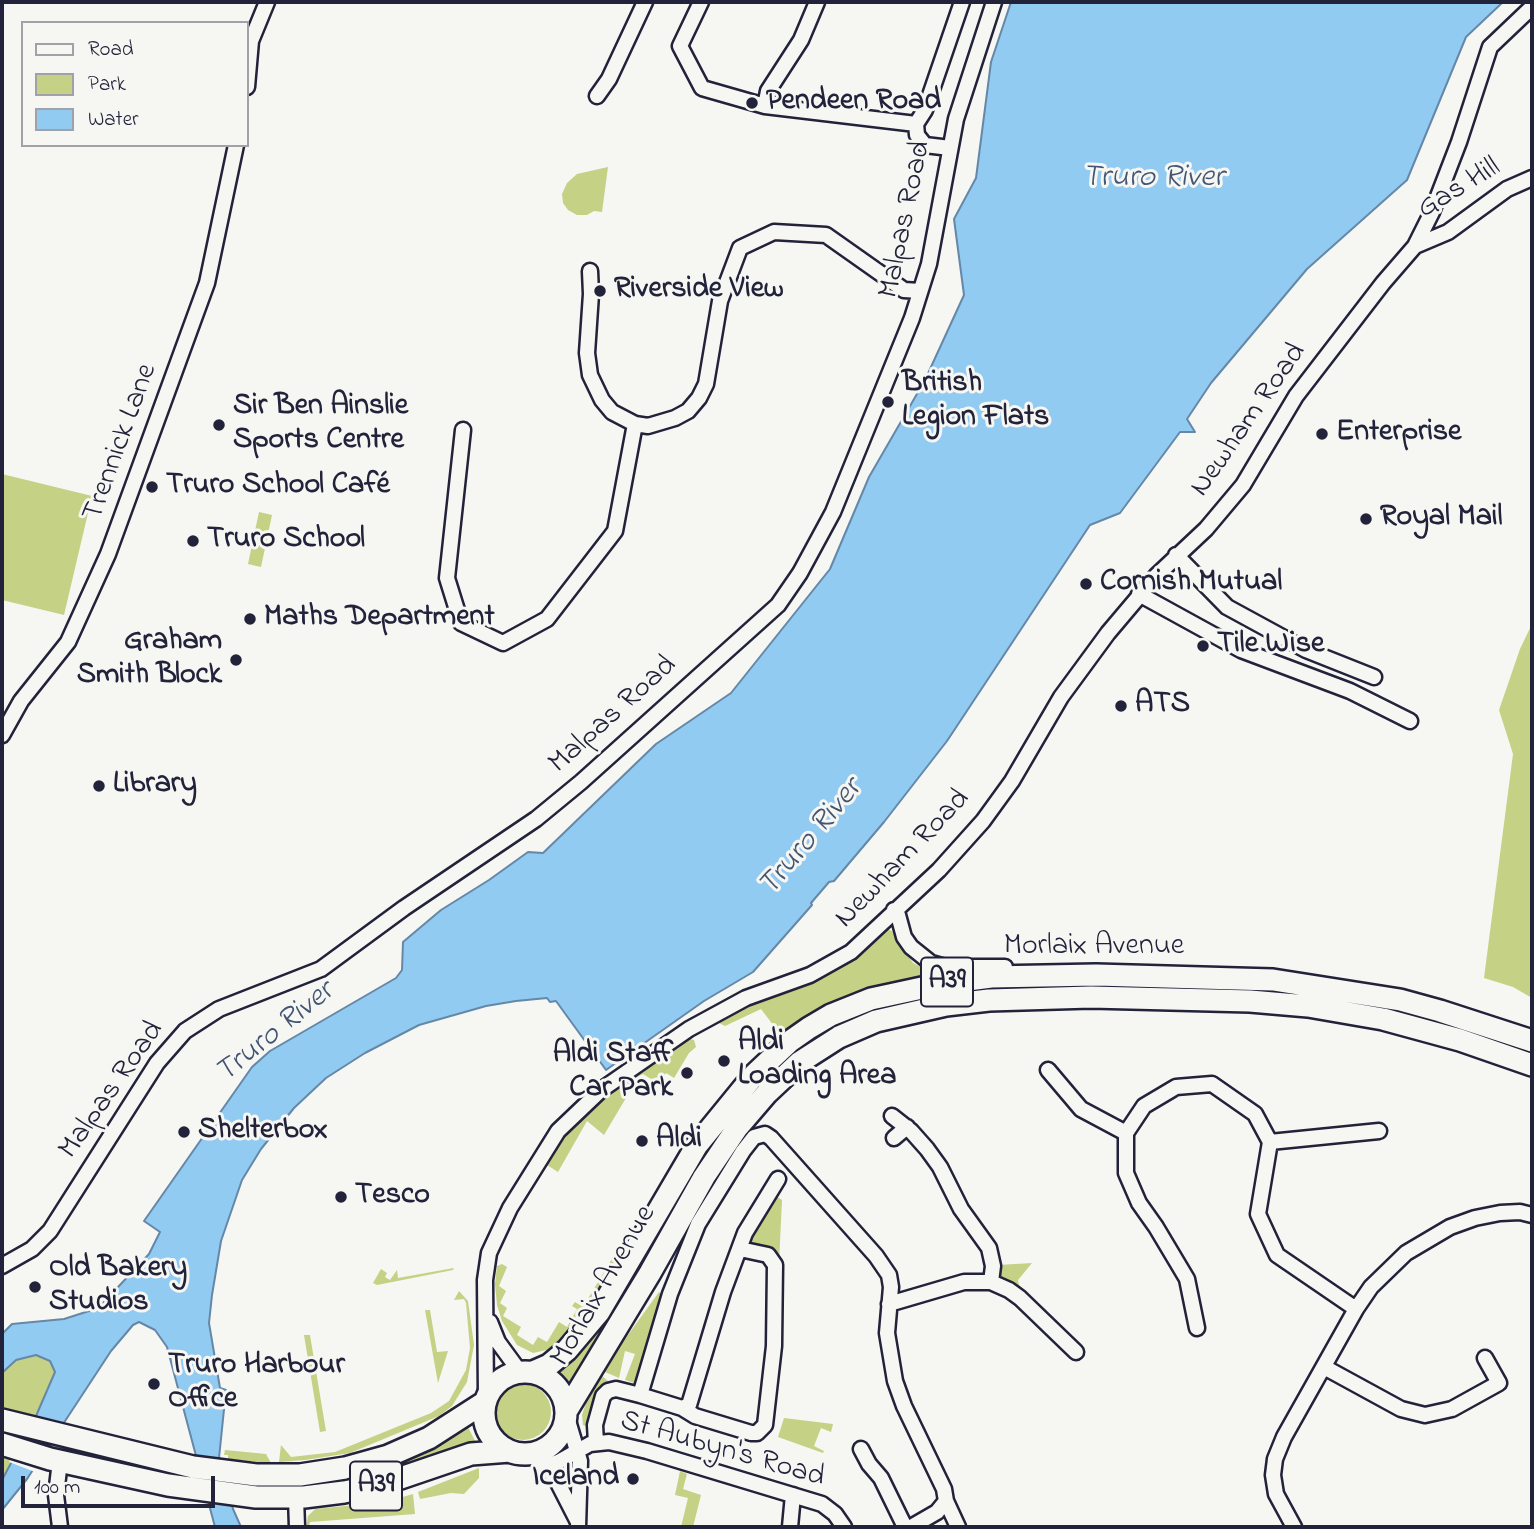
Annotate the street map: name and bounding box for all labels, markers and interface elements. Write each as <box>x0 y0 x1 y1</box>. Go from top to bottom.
legend <box>21 21 248 147</box>
text: Road <box>88 35 134 65</box>
text: Park <box>88 70 126 100</box>
place label: Pendeen Road <box>766 85 941 121</box>
marker: Pendeen Road <box>744 95 760 111</box>
text: Water <box>88 105 139 135</box>
street label: Malpas Road <box>873 138 941 302</box>
street label: Gas Hill <box>1412 151 1508 229</box>
water label: Truro River <box>1082 161 1224 199</box>
place label: Riverside View <box>614 273 784 309</box>
marker: Riverside View <box>592 283 608 299</box>
street label: Newham Road <box>1184 337 1316 505</box>
street label: Trennick Lane <box>77 360 167 526</box>
place label: British Legion Flats <box>902 367 1049 438</box>
place label: Sir Ben Ainslie Sports Centre <box>233 390 408 460</box>
marker: British Legion Flats <box>880 394 896 410</box>
place label: Enterprise <box>1336 416 1462 452</box>
marker: Sir Ben Ainslie Sports Centre <box>211 417 227 433</box>
marker: Enterprise <box>1314 426 1330 442</box>
place label: Truro School Café <box>166 469 390 505</box>
marker: Truro School Café <box>144 479 160 495</box>
place label: Royal Mail <box>1380 501 1502 537</box>
marker: Royal Mail <box>1358 511 1374 527</box>
place label: Truro School <box>207 523 365 559</box>
marker: Truro School <box>185 533 201 549</box>
place label: Cornish Mutual <box>1100 566 1282 602</box>
marker: Cornish Mutual <box>1078 576 1094 592</box>
place label: Maths Department <box>264 601 494 637</box>
marker: Maths Department <box>242 611 258 627</box>
place label: Graham Smith Block <box>77 625 222 696</box>
place label: Tile Wise <box>1217 628 1324 664</box>
marker: Tile Wise <box>1195 638 1211 654</box>
street label: Malpas Road <box>543 649 685 783</box>
marker: Graham Smith Block <box>228 652 244 668</box>
place label: ATS <box>1135 688 1190 724</box>
marker: ATS <box>1113 698 1129 714</box>
place label: Library <box>113 768 197 804</box>
water label: Truro River <box>752 772 872 906</box>
marker: Library <box>91 778 107 794</box>
street label: Newham Road <box>829 783 979 937</box>
street label: Morlaix Avenue <box>1004 930 1184 966</box>
road number: A39 <box>921 958 973 1006</box>
water label: Truro River <box>209 974 343 1094</box>
street label: Malpas Road <box>52 1015 174 1167</box>
place label: Aldi Loading Area <box>738 1026 896 1096</box>
place label: Aldi Staff Car Park <box>553 1038 673 1108</box>
marker: Aldi Loading Area <box>716 1053 732 1069</box>
marker: Aldi Staff Car Park <box>679 1065 695 1081</box>
place label: Shelterbox <box>198 1114 328 1150</box>
place label: Aldi <box>656 1123 702 1159</box>
marker: Shelterbox <box>176 1124 192 1140</box>
marker: Aldi <box>634 1133 650 1149</box>
place label: Tesco <box>355 1179 430 1215</box>
marker: Tesco <box>333 1189 349 1205</box>
street label: Morlaix Avenue <box>544 1200 666 1374</box>
place label: Old Bakery Studios <box>49 1252 187 1322</box>
marker: Old Bakery Studios <box>27 1279 43 1295</box>
place label: Truro Harbour Office <box>168 1349 345 1420</box>
marker: Truro Harbour Office <box>146 1376 162 1392</box>
street label: St Aubyn's Road <box>616 1405 828 1497</box>
place label: Iceland <box>532 1461 619 1497</box>
scale bar <box>24 1462 219 1506</box>
road number: A39 <box>350 1462 402 1510</box>
marker: Iceland <box>625 1471 641 1487</box>
text: 100 m <box>34 1473 80 1503</box>

